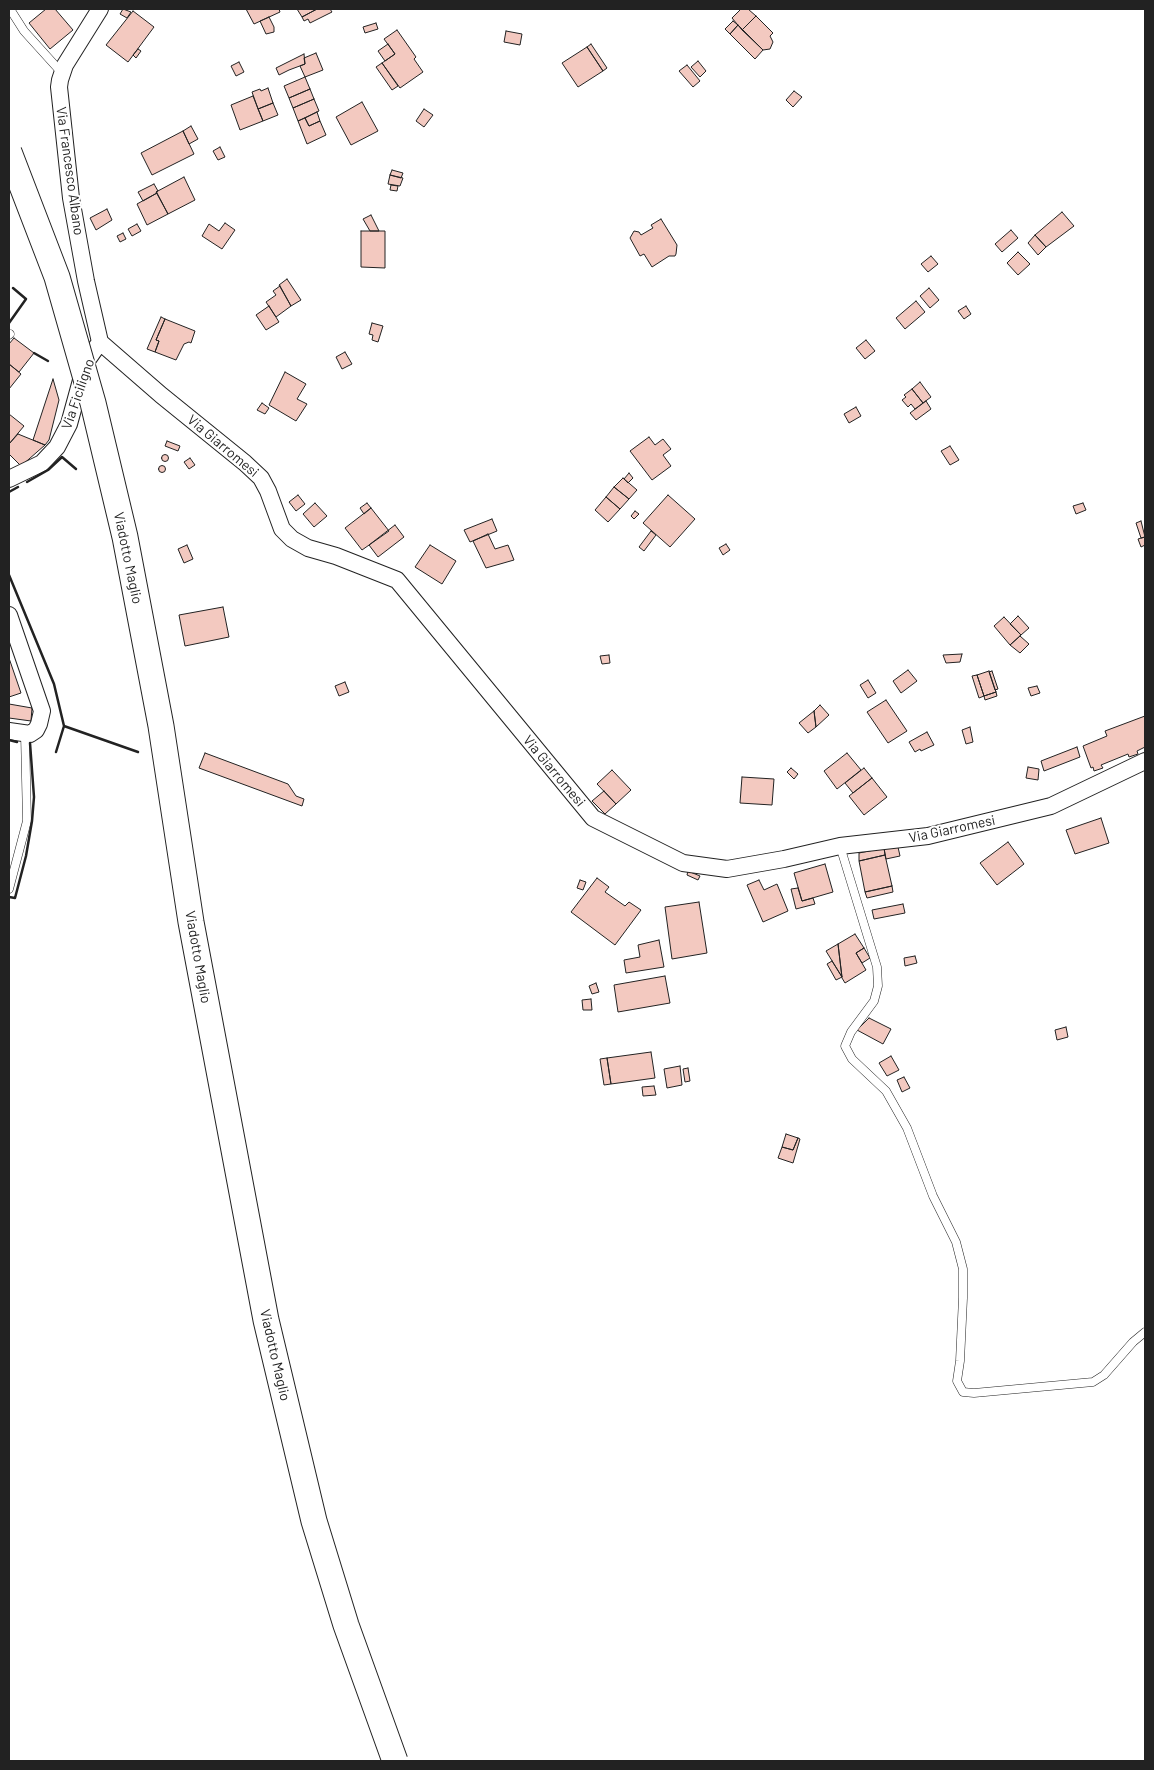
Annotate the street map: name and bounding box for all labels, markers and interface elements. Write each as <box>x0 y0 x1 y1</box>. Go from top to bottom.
street label: Via Francesco Albano <box>53 106 87 236</box>
street label: Via Ficiligno <box>58 357 98 431</box>
street label: Via Giarromesi <box>184 411 262 481</box>
street label: Viadotto Maglio <box>110 510 146 606</box>
street label: Via Giarromesi <box>519 732 589 810</box>
street label: Via Giarromesi <box>907 812 997 846</box>
street label: Viadotto Maglio <box>182 909 214 1005</box>
street label: Viadotto Maglio <box>256 1307 294 1403</box>

